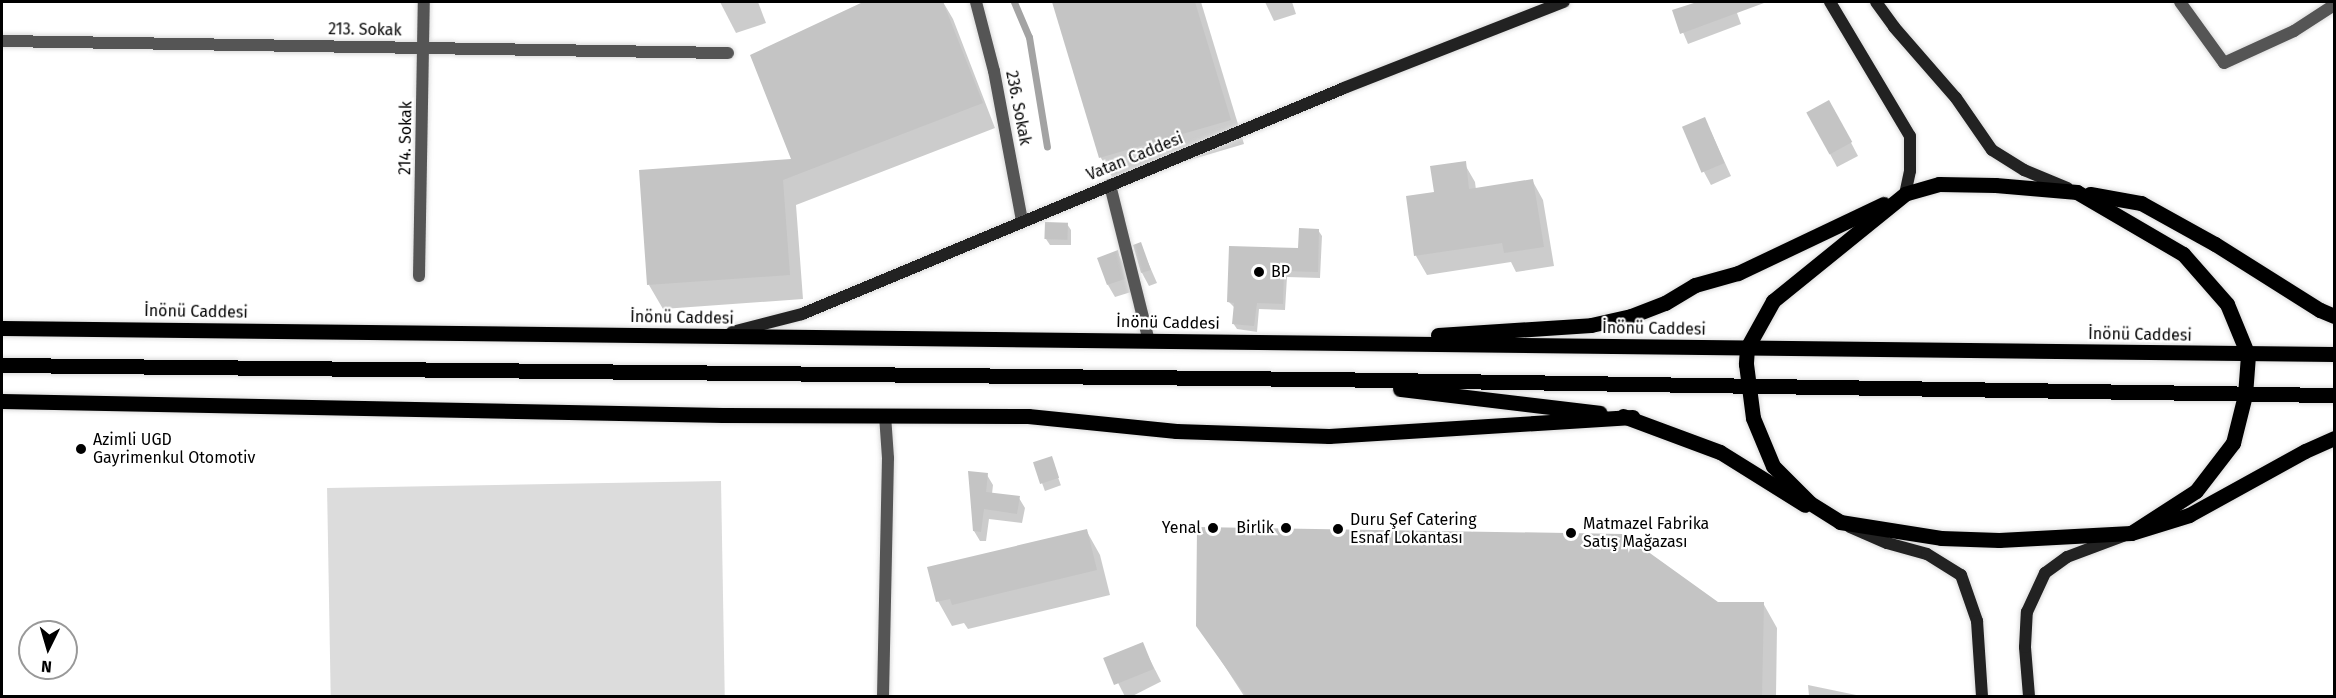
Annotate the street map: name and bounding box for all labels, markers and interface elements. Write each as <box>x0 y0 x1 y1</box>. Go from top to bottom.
street label: 213. Sokak <box>328 20 402 40</box>
street label: 236. Sokak <box>1001 69 1035 147</box>
street label: 214. Sokak <box>396 101 416 175</box>
street label: Vatan Caddesi <box>1084 129 1186 185</box>
place label: BP <box>1271 262 1290 282</box>
marker: BP <box>1252 265 1266 279</box>
street label: İnönü Caddesi <box>144 301 248 323</box>
street label: İnönü Caddesi <box>630 307 734 329</box>
street label: İnönü Caddesi <box>1116 312 1220 334</box>
street label: İnönü Caddesi <box>1602 318 1706 340</box>
street label: İnönü Caddesi <box>2088 324 2192 346</box>
place label: Azimli UGD Gayrimenkul Otomotiv <box>93 430 255 468</box>
marker: Azimli UGD Gayrimenkul Otomotiv <box>74 442 88 456</box>
place label: Duru Şef Catering Esnaf Lokantası <box>1350 510 1477 548</box>
place label: Matmazel Fabrika Satış Mağazası <box>1583 514 1709 552</box>
place label: Yenal <box>1162 518 1201 538</box>
place label: Birlik <box>1236 518 1274 538</box>
marker: Yenal <box>1206 521 1220 535</box>
marker: Birlik <box>1279 521 1293 535</box>
marker: Duru Şef Catering Esnaf Lokantası <box>1331 522 1345 536</box>
marker: Matmazel Fabrika Satış Mağazası <box>1564 526 1578 540</box>
north arrow <box>18 620 78 680</box>
text: N <box>40 657 53 676</box>

